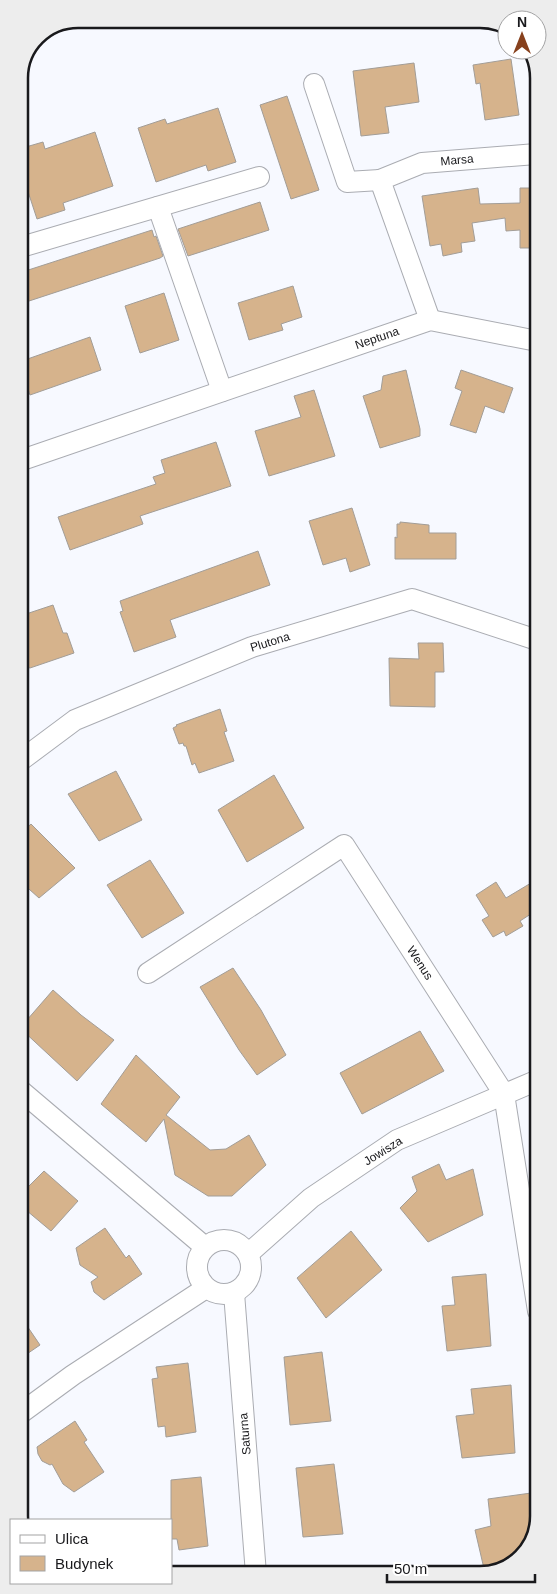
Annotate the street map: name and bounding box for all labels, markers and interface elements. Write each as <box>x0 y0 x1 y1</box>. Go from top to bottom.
north arrow <box>497 10 547 60</box>
text: N <box>517 14 527 30</box>
street label: Marsa <box>440 152 475 168</box>
street label: Neptuna <box>353 324 401 352</box>
street label: Plutona <box>248 629 292 655</box>
street label: Wenus <box>404 944 436 982</box>
street label: Jowisza <box>361 1134 405 1168</box>
street label: Saturna <box>236 1412 254 1456</box>
legend <box>10 1519 172 1584</box>
text: Ulica <box>55 1530 89 1547</box>
scale bar <box>387 1552 534 1584</box>
text: Budynek <box>55 1555 114 1572</box>
text: 50 m <box>394 1560 427 1577</box>

